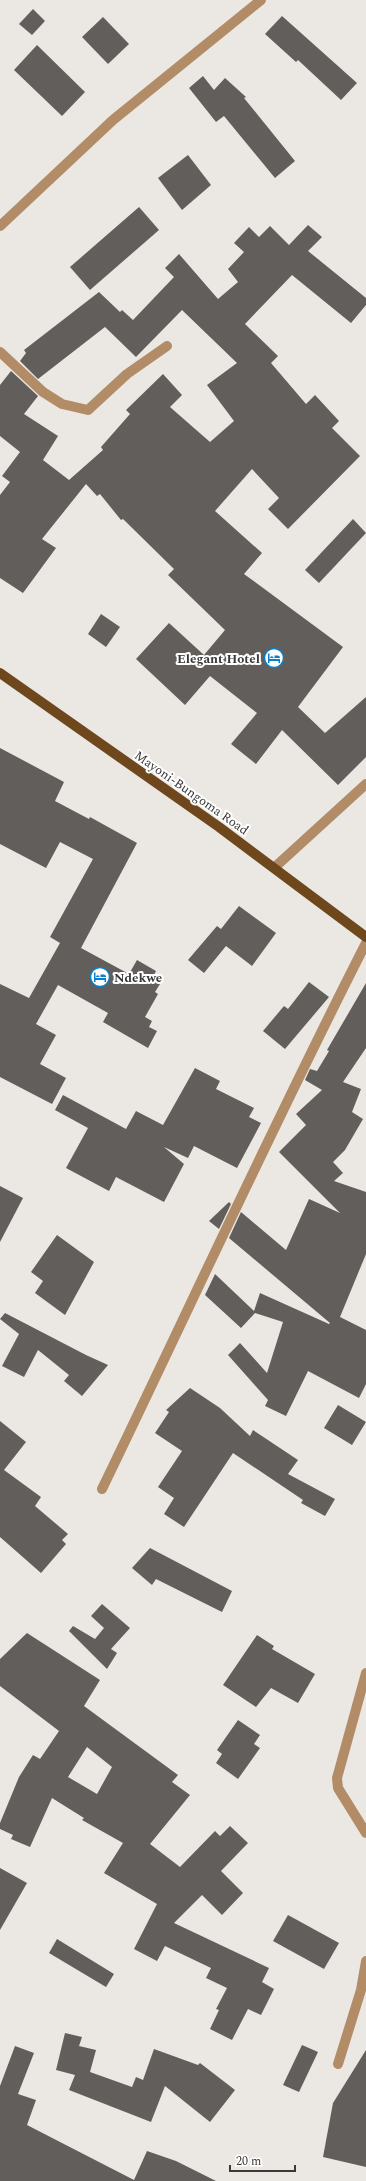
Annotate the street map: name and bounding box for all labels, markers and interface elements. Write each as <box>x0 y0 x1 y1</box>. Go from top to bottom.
hotel icon: Elegant Hotel <box>263 647 285 669</box>
place label: Elegant Hotel <box>177 649 260 669</box>
street label: Mayoni-Bungoma Road <box>130 746 253 840</box>
hotel icon: Ndekwe <box>89 966 111 988</box>
place label: Ndekwe <box>114 968 162 988</box>
scale bar <box>230 2147 295 2173</box>
text: 20 m <box>236 2152 261 2171</box>

